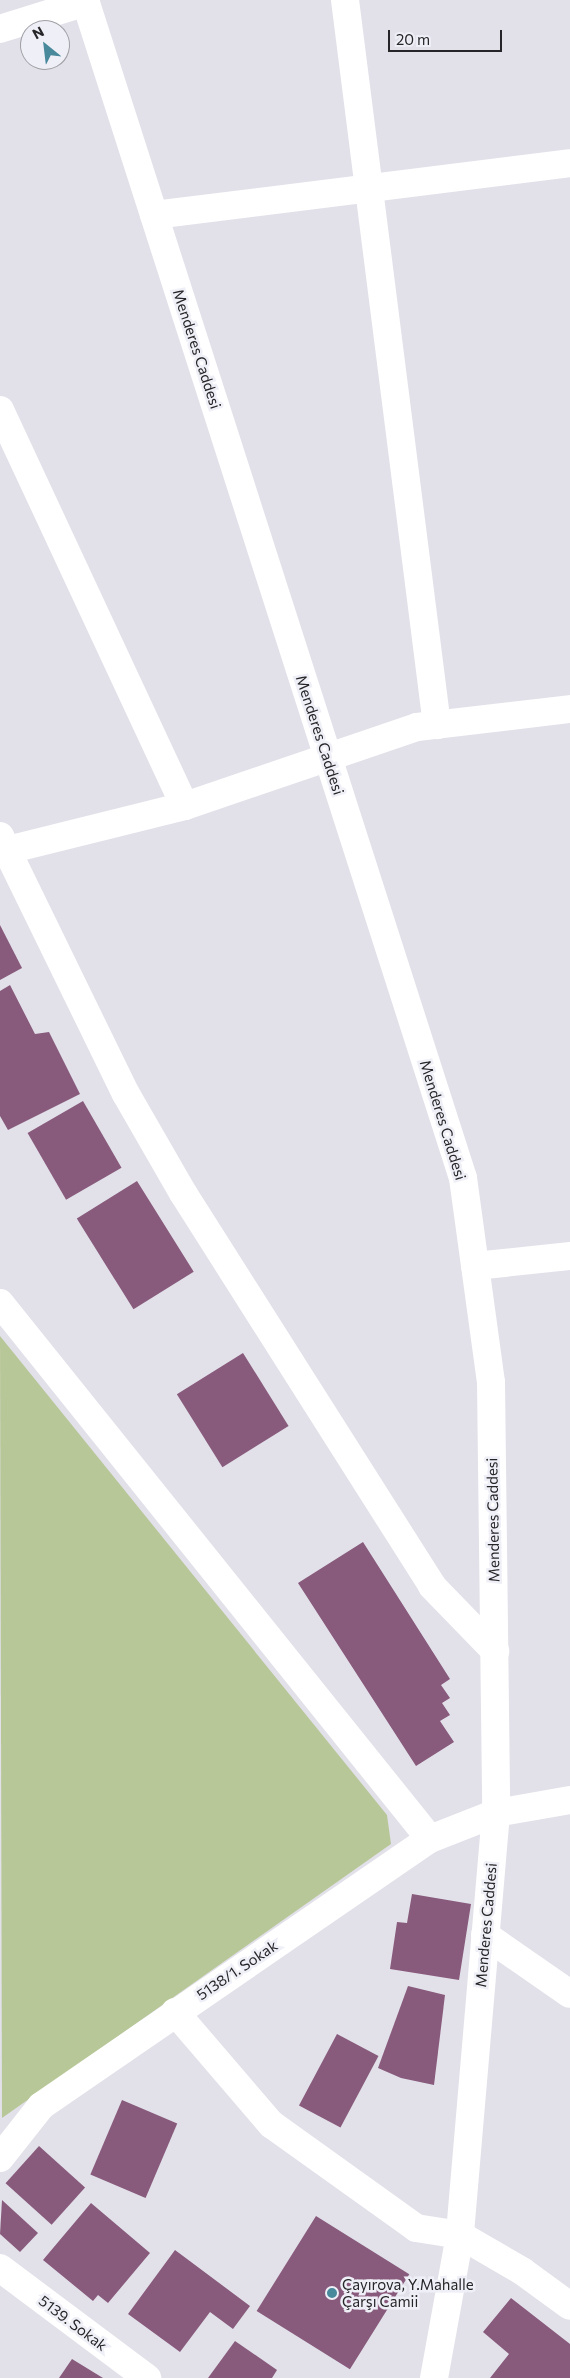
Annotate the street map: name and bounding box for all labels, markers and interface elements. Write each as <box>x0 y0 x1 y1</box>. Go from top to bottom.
north arrow <box>20 20 70 70</box>
scale bar <box>390 20 504 52</box>
text: N <box>29 22 47 42</box>
text: 20 m <box>396 30 430 48</box>
street label: Menderes Caddesi <box>169 287 225 411</box>
street label: Menderes Caddesi <box>292 673 348 797</box>
street label: Menderes Caddesi <box>416 1058 470 1182</box>
street label: Menderes Caddesi <box>483 1457 503 1583</box>
street label: Menderes Caddesi <box>472 1862 500 1988</box>
street label: 5138/1. Sokak <box>193 1936 281 2004</box>
place label: Çayırova, Y.Mahalle Çarşı Camii <box>342 2275 474 2310</box>
marker: Çayırova, Y.Mahalle Çarşı Camii <box>326 2287 338 2299</box>
street label: 5139. Sokak <box>35 2292 111 2354</box>

